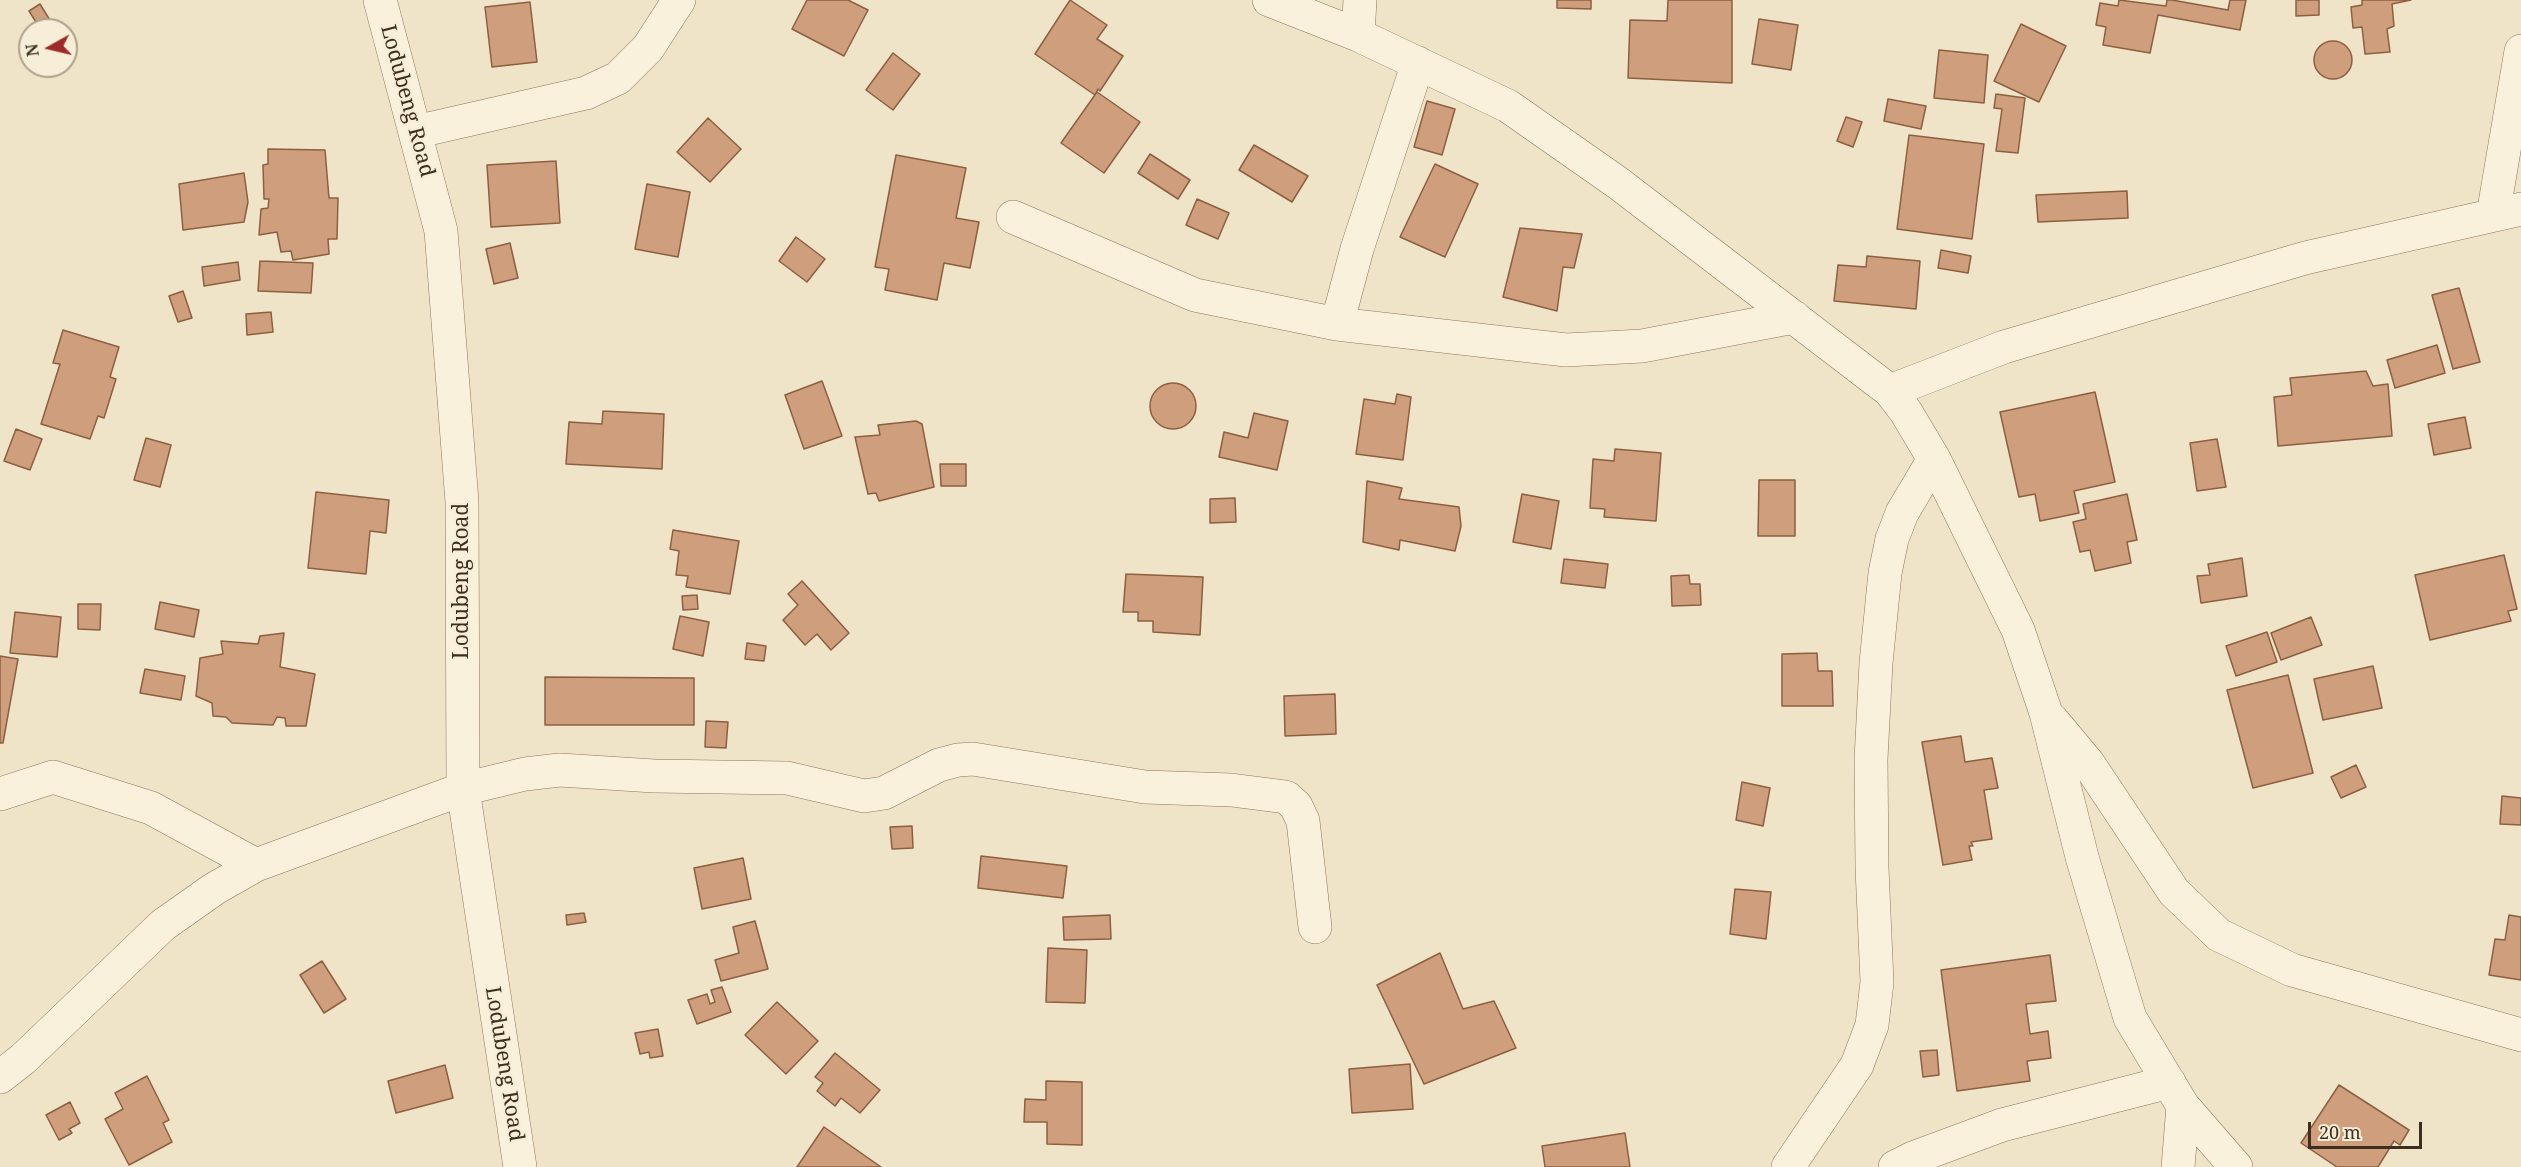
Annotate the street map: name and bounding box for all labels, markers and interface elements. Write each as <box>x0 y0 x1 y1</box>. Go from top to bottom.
north arrow <box>18 18 78 78</box>
street label: Lodubeng Road <box>375 22 439 180</box>
text: N <box>20 42 44 58</box>
street label: Lodubeng Road <box>449 503 475 659</box>
street label: Lodubeng Road <box>479 985 529 1143</box>
scale bar <box>2311 1110 2425 1148</box>
text: 20 m <box>2319 1120 2361 1144</box>

